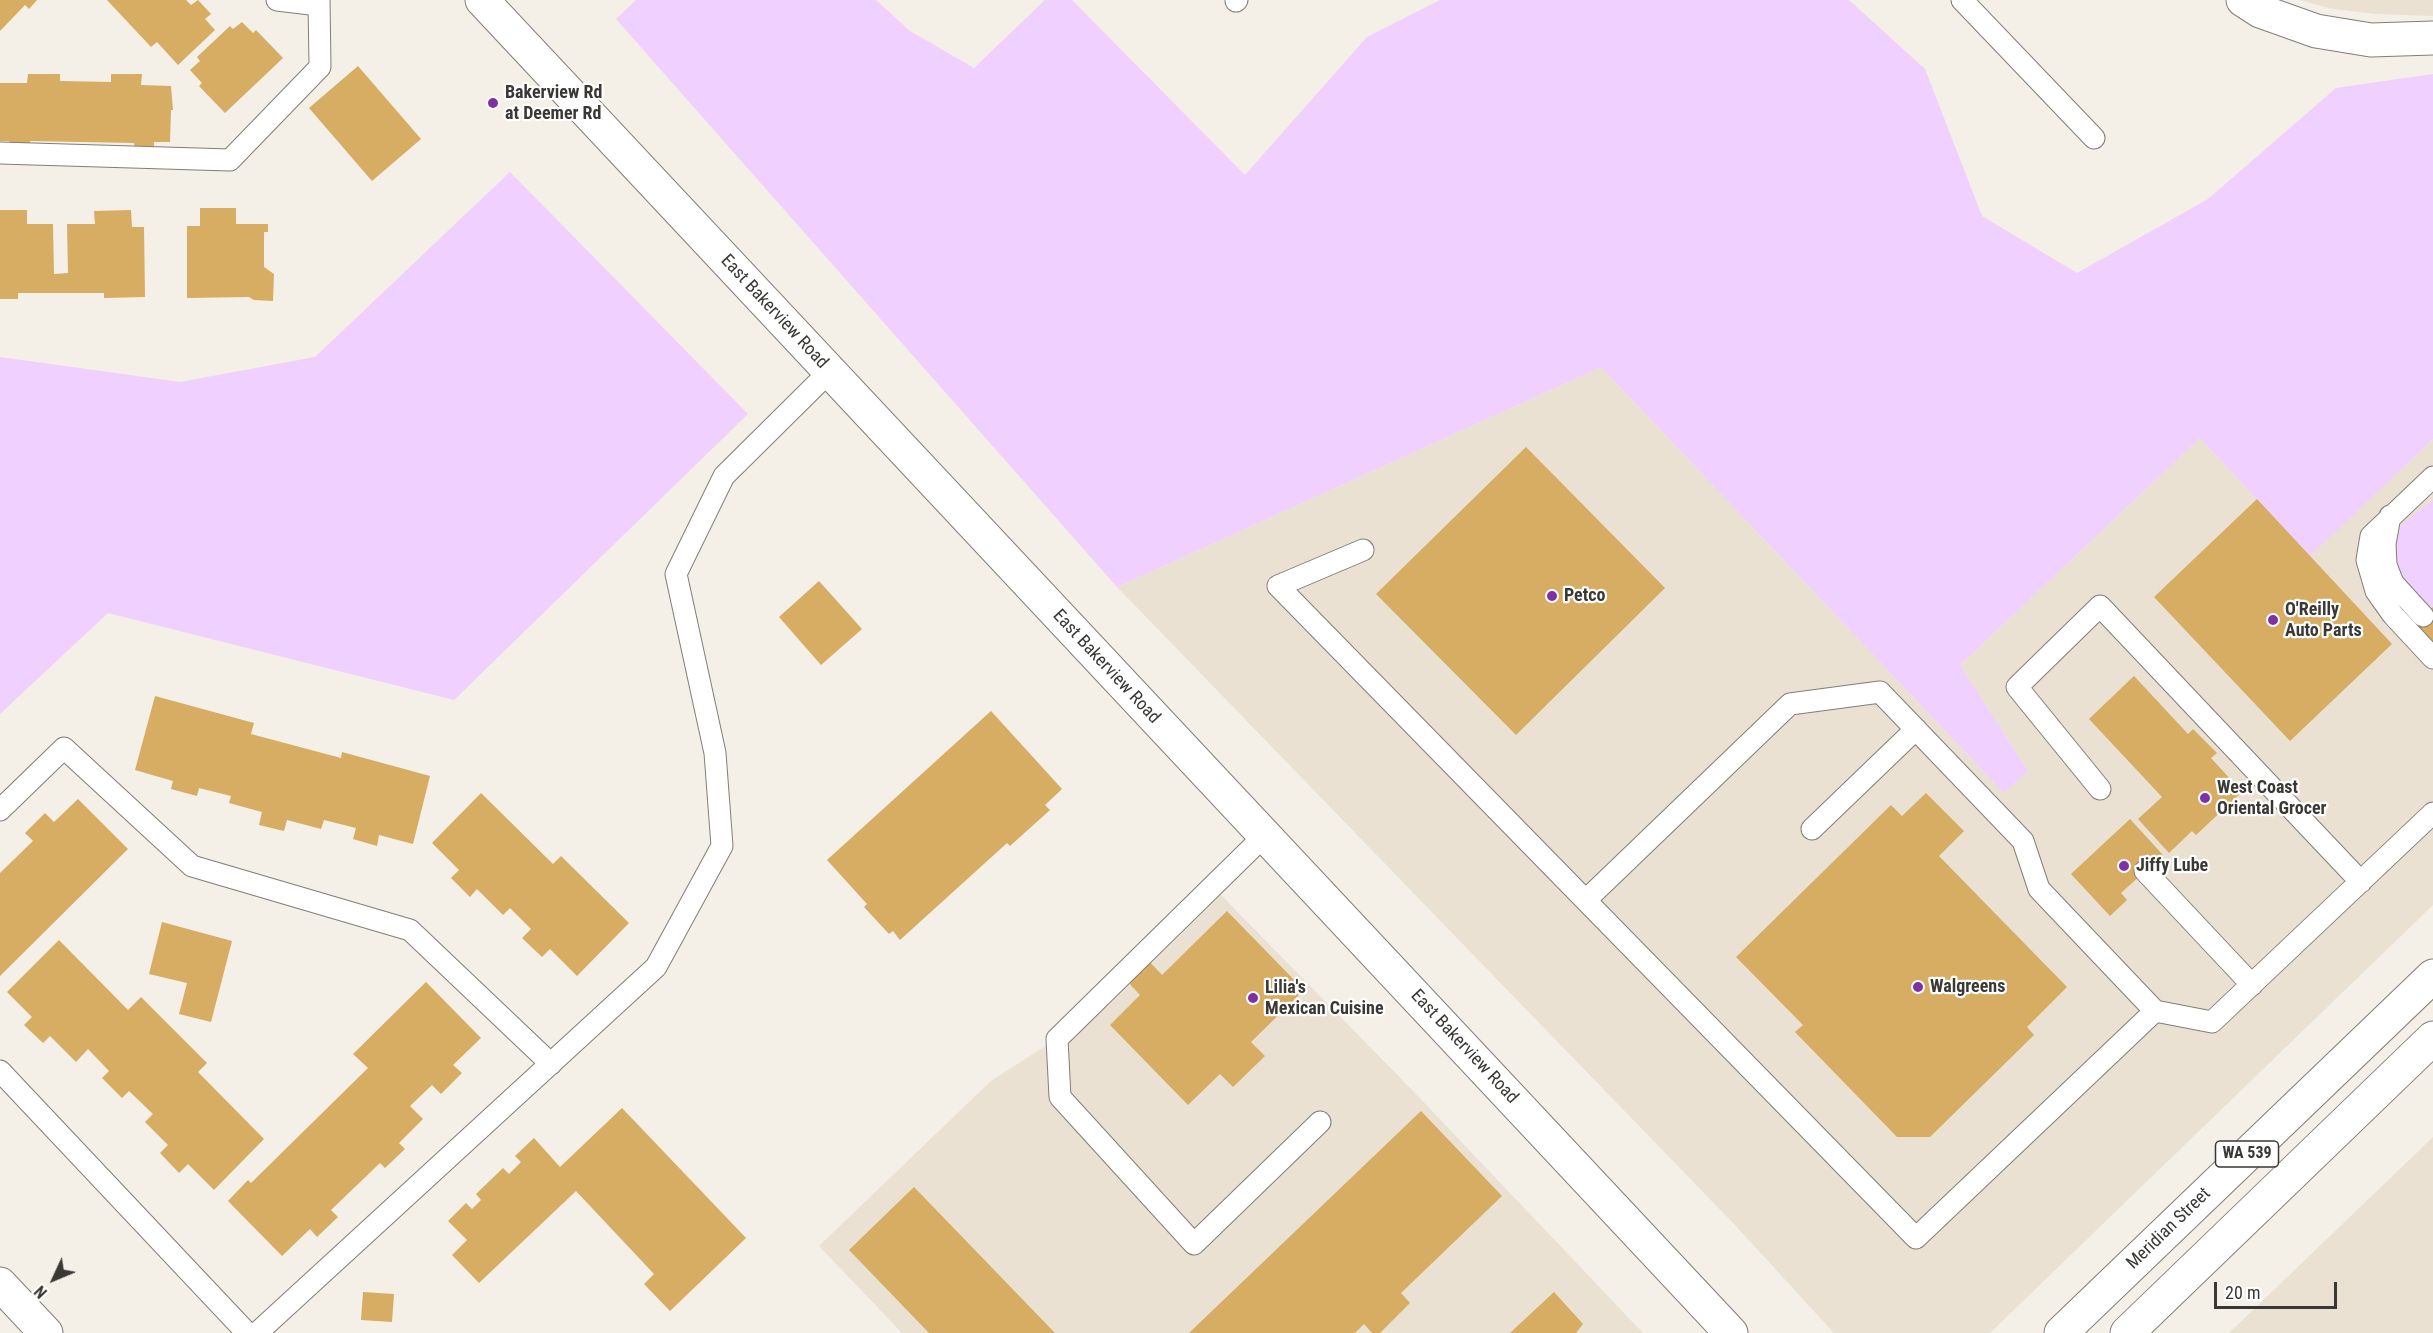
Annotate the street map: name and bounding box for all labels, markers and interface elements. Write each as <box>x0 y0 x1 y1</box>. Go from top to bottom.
place label: Bakerview Rd at Deemer Rd <box>505 82 602 124</box>
marker: Bakerview Rd at Deemer Rd <box>486 96 500 110</box>
street label: East Bakerview Road <box>716 251 832 373</box>
place label: Petco <box>1564 585 1605 607</box>
marker: Petco <box>1545 589 1559 603</box>
place label: O'Reilly Auto Parts <box>2285 599 2362 642</box>
street label: East Bakerview Road <box>1048 606 1164 728</box>
marker: O'Reilly Auto Parts <box>2266 613 2280 627</box>
place label: West Coast Oriental Grocer <box>2217 777 2327 820</box>
marker: West Coast Oriental Grocer <box>2198 791 2212 805</box>
place label: Jiffy Lube <box>2136 855 2208 877</box>
marker: Jiffy Lube <box>2117 859 2131 873</box>
place label: Walgreens <box>1930 976 2005 998</box>
place label: Lilia's Mexican Cuisine <box>1265 977 1384 1020</box>
marker: Walgreens <box>1911 980 1925 994</box>
street label: East Bakerview Road <box>1406 986 1522 1108</box>
marker: Lilia's Mexican Cuisine <box>1246 991 1260 1005</box>
road number: WA 539 <box>2216 1141 2278 1167</box>
street label: Meridian Street <box>2123 1184 2215 1274</box>
north arrow <box>24 1249 84 1309</box>
scale bar <box>2217 1270 2340 1308</box>
text: N <box>30 1282 51 1302</box>
text: 20 m <box>2225 1282 2260 1303</box>

